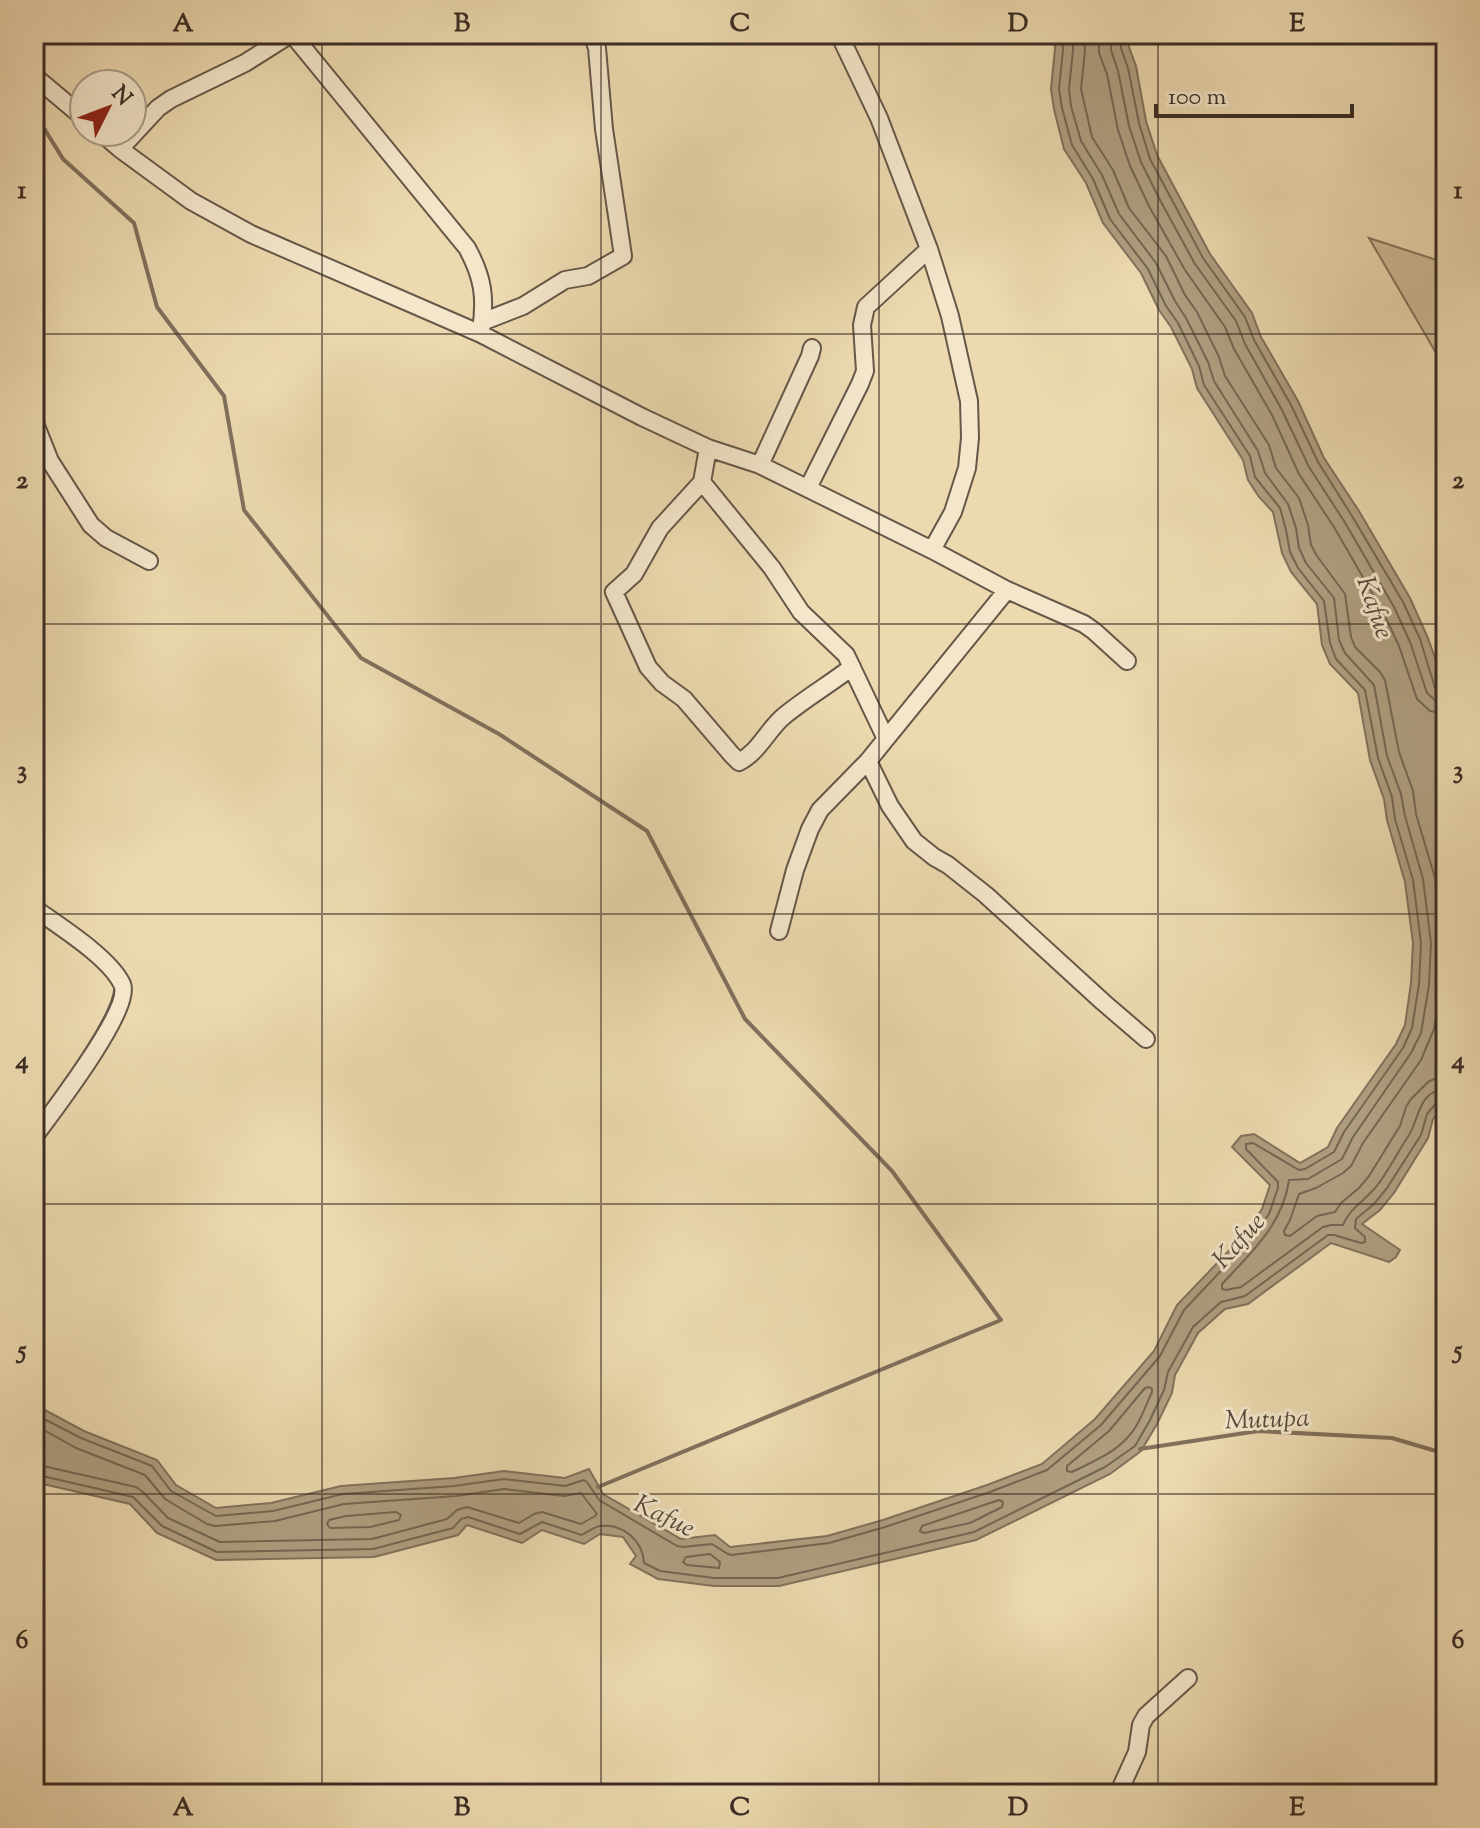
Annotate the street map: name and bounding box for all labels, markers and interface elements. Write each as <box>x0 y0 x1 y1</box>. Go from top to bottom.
text: A <box>172 6 194 43</box>
text: B <box>454 6 471 43</box>
text: C <box>730 6 750 43</box>
text: D <box>1008 6 1028 43</box>
text: E <box>1289 6 1305 43</box>
north arrow <box>68 68 148 148</box>
scale bar <box>1156 68 1352 118</box>
text: N <box>103 79 139 114</box>
text: 100 m <box>1168 81 1226 115</box>
text: 1 <box>18 173 27 210</box>
text: 1 <box>1454 173 1463 210</box>
text: 2 <box>16 463 29 500</box>
text: 2 <box>1452 463 1465 500</box>
water label: Kafue <box>1346 572 1402 644</box>
text: 3 <box>17 753 27 790</box>
text: 3 <box>1453 753 1463 790</box>
text: 4 <box>14 1043 29 1080</box>
text: 4 <box>1450 1043 1465 1080</box>
water label: Kafue <box>1205 1206 1275 1278</box>
text: 5 <box>16 1333 27 1370</box>
text: 5 <box>1452 1333 1463 1370</box>
water label: Mutupa <box>1224 1401 1310 1440</box>
water label: Kafue <box>627 1487 701 1548</box>
text: 6 <box>16 1623 29 1660</box>
text: 6 <box>1452 1623 1465 1660</box>
text: A <box>172 1790 194 1827</box>
text: B <box>454 1790 471 1827</box>
text: C <box>730 1790 750 1827</box>
text: D <box>1008 1790 1028 1827</box>
text: E <box>1289 1790 1305 1827</box>

